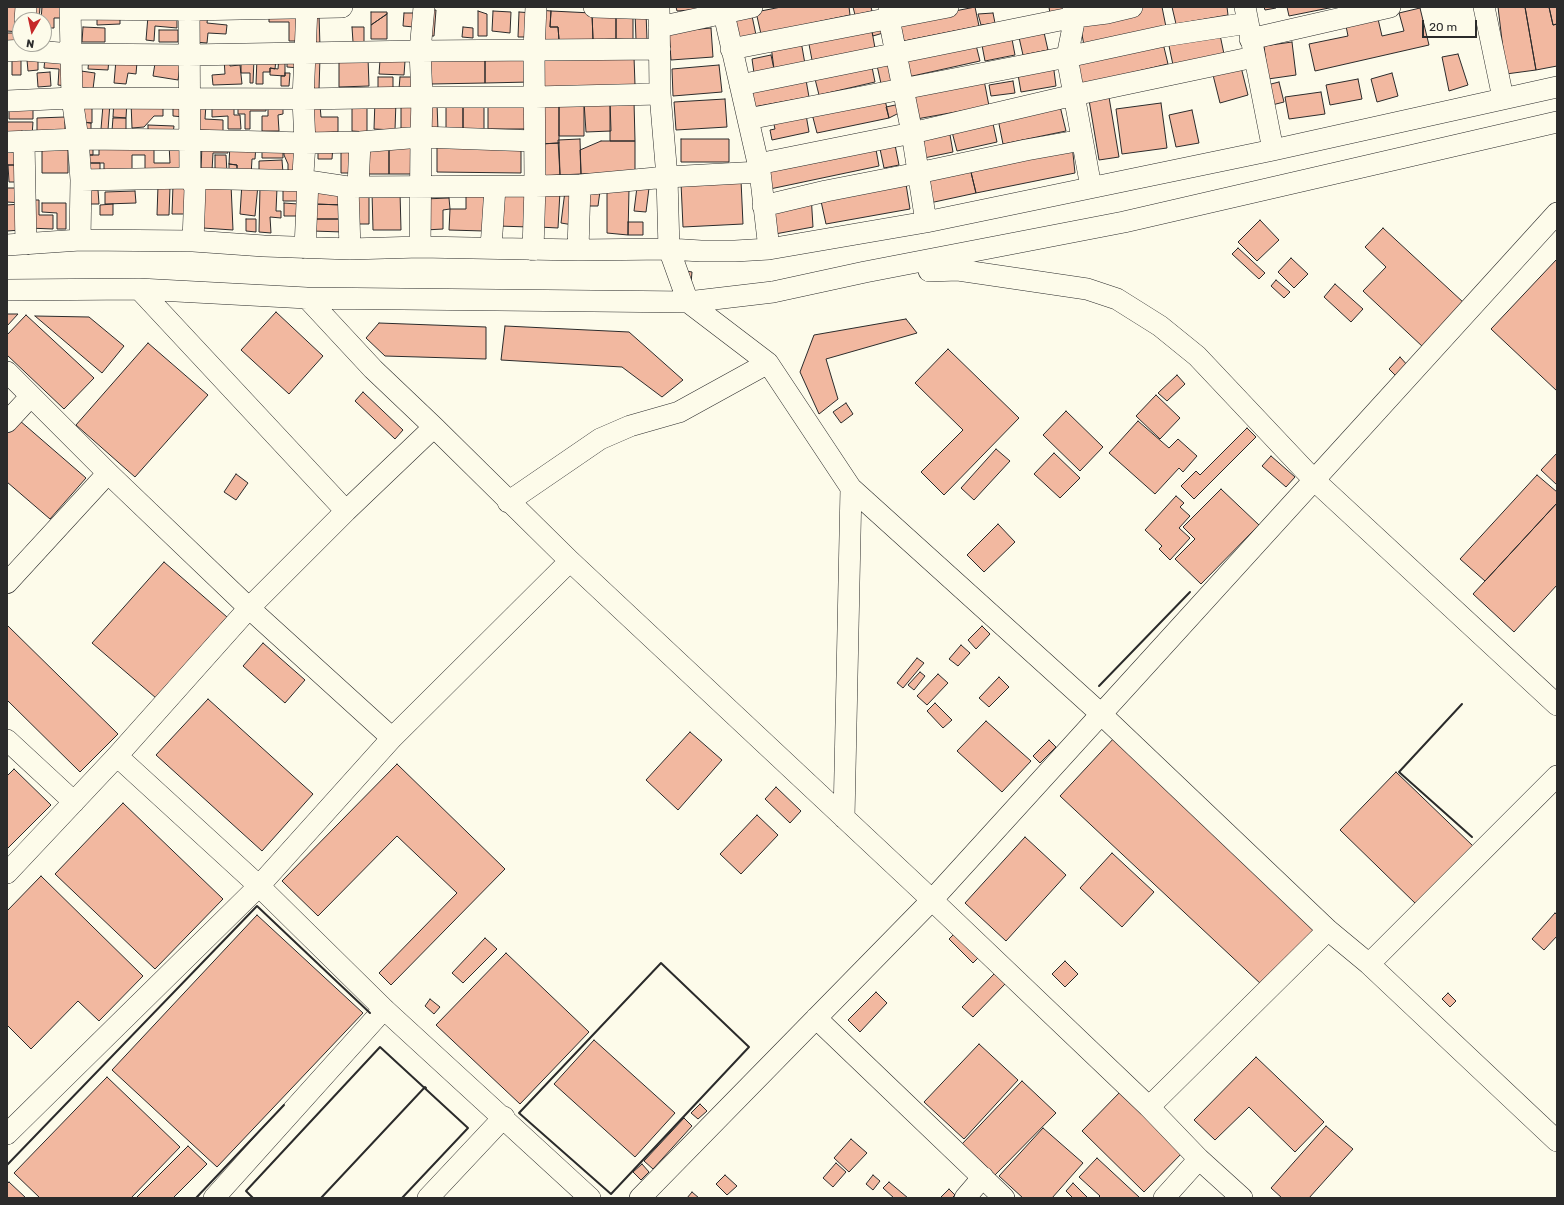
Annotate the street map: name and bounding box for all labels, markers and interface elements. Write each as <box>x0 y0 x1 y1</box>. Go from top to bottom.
north arrow <box>12 12 52 52</box>
scale bar <box>1424 12 1479 38</box>
text: 20 m <box>1429 20 1457 34</box>
text: N <box>25 36 35 50</box>

